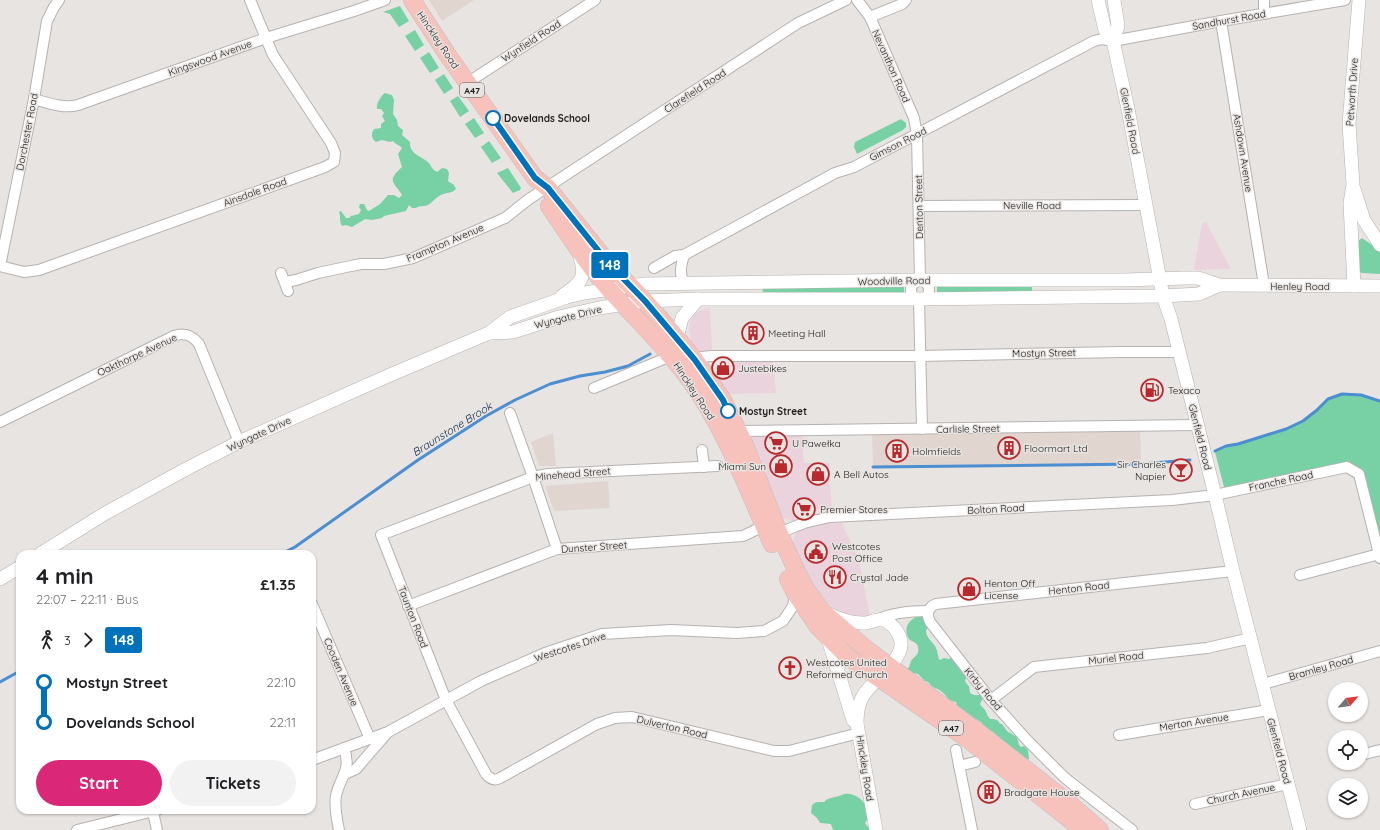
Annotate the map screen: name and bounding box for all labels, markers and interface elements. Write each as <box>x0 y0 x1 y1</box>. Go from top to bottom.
street label: Sandhurst Road <box>1191 7 1267 33</box>
street label: Hinckley Road <box>414 9 462 71</box>
street label: Wynfield Road <box>499 17 563 65</box>
street label: Nevanthon Road <box>869 28 913 104</box>
street label: Kingswood Avenue <box>166 37 254 79</box>
street label: Petworth Drive <box>1343 57 1361 127</box>
street label: Clarefield Road <box>662 66 728 116</box>
road number: A47 <box>460 83 484 97</box>
street label: Glenfield Road <box>1117 86 1143 156</box>
street label: Dorchester Road <box>13 92 41 172</box>
marker: Dovelands School <box>485 110 501 126</box>
place label: Dovelands School <box>504 112 590 125</box>
street label: Ashdown Avenue <box>1230 113 1256 193</box>
street label: Gimson Road <box>867 124 929 164</box>
street label: Denton Street <box>912 174 926 239</box>
street label: Ainsdale Road <box>221 175 289 209</box>
street label: Neville Road <box>1003 199 1061 212</box>
street label: Frampton Avenue <box>404 221 486 265</box>
line badge: 148 <box>587 252 633 278</box>
text: 148 <box>599 256 621 274</box>
street label: Woodville Road <box>858 274 930 288</box>
street label: Henley Road <box>1270 280 1330 293</box>
street label: Wyngate Drive <box>533 302 603 332</box>
building icon: Meeting Hall <box>740 320 766 346</box>
place label: Meeting Hall <box>768 327 826 340</box>
street label: Oakthorpe Avenue <box>95 331 179 379</box>
street label: Mostyn Street <box>1012 346 1077 360</box>
shop icon: Justebikes <box>710 355 736 381</box>
street label: Hinckley Road <box>670 360 718 422</box>
place label: Justebikes <box>738 362 787 375</box>
fuel station icon: Texaco <box>1139 377 1165 403</box>
place label: Texaco <box>1168 384 1201 397</box>
water label: Braunstone Brook <box>409 398 496 459</box>
marker: Mostyn Street <box>720 403 736 419</box>
street label: Glenfield Road <box>1185 403 1215 471</box>
place label: Mostyn Street <box>739 405 807 418</box>
street label: Wyngate Drive <box>225 413 293 455</box>
street label: Carlisle Street <box>936 422 1000 436</box>
supermarket icon: U Pawełka <box>763 430 789 456</box>
building icon: Floormart Ltd <box>996 435 1022 461</box>
place label: U Pawełka <box>792 437 841 450</box>
building icon: Holmfields <box>884 438 910 464</box>
place label: Floormart Ltd <box>1024 442 1088 455</box>
place label: Holmfields <box>912 445 961 458</box>
shop icon: Miami Sun <box>768 453 794 479</box>
bar icon: Sir Charles Napier <box>1168 457 1194 483</box>
place label: Sir Charles Napier <box>1117 458 1166 483</box>
place label: Miami Sun <box>718 460 766 473</box>
shop icon: A Bell Autos <box>805 461 831 487</box>
street label: Minehead Street <box>535 464 612 484</box>
place label: A Bell Autos <box>834 468 889 481</box>
street label: Franche Road <box>1248 468 1314 494</box>
supermarket icon: Premier Stores <box>791 496 817 522</box>
street label: Bolton Road <box>967 501 1025 517</box>
place label: Premier Stores <box>820 503 888 516</box>
street label: Dunster Street <box>561 538 628 556</box>
public building icon: Westcotes Post Office <box>803 539 829 565</box>
place label: Westcotes Post Office <box>832 540 883 565</box>
text: 4 min <box>36 562 94 590</box>
restaurant icon: Crystal Jade <box>822 564 848 590</box>
place label: Crystal Jade <box>850 571 909 584</box>
text: £1.35 <box>260 575 296 594</box>
shop icon: Henton Off License <box>956 576 982 602</box>
place label: Henton Off License <box>984 577 1035 602</box>
street label: Henton Road <box>1048 578 1110 598</box>
street label: Taunton Road <box>395 584 431 650</box>
text: 22:07 – 22:11 · Bus <box>36 591 138 607</box>
icon: walk <box>36 629 58 651</box>
icon: forward <box>77 629 99 651</box>
street label: Westcotes Drive <box>532 629 608 665</box>
text: 148 <box>113 631 134 649</box>
text: 3 <box>64 632 71 648</box>
street label: Cooden Avenue <box>321 636 361 708</box>
street label: Muriel Road <box>1088 649 1144 667</box>
street label: Bramley Road <box>1287 653 1355 683</box>
church icon: Westcotes United Reformed Church <box>777 655 803 681</box>
place label: Westcotes United Reformed Church <box>806 656 887 681</box>
street label: Kirby Road <box>961 665 1005 713</box>
text: Mostyn Street <box>66 673 168 692</box>
text: 22:10 <box>267 674 296 690</box>
north arrow <box>1328 682 1368 722</box>
map controls <box>1328 682 1368 818</box>
street label: Merton Avenue <box>1158 710 1230 734</box>
text: Dovelands School <box>66 713 195 732</box>
street label: Dulverton Road <box>635 713 709 741</box>
text: 22:11 <box>270 714 296 730</box>
street label: Glenfield Road <box>1264 717 1294 785</box>
road number: A47 <box>939 721 963 735</box>
button: locate <box>1328 730 1368 770</box>
street label: Hinckley Road <box>853 734 877 802</box>
button: Start <box>36 760 162 806</box>
button: Tickets <box>170 760 296 806</box>
button: layers <box>1328 778 1368 818</box>
building icon: Bradgate House <box>976 779 1002 805</box>
street label: Church Avenue <box>1206 780 1277 808</box>
place label: Bradgate House <box>1004 786 1080 799</box>

